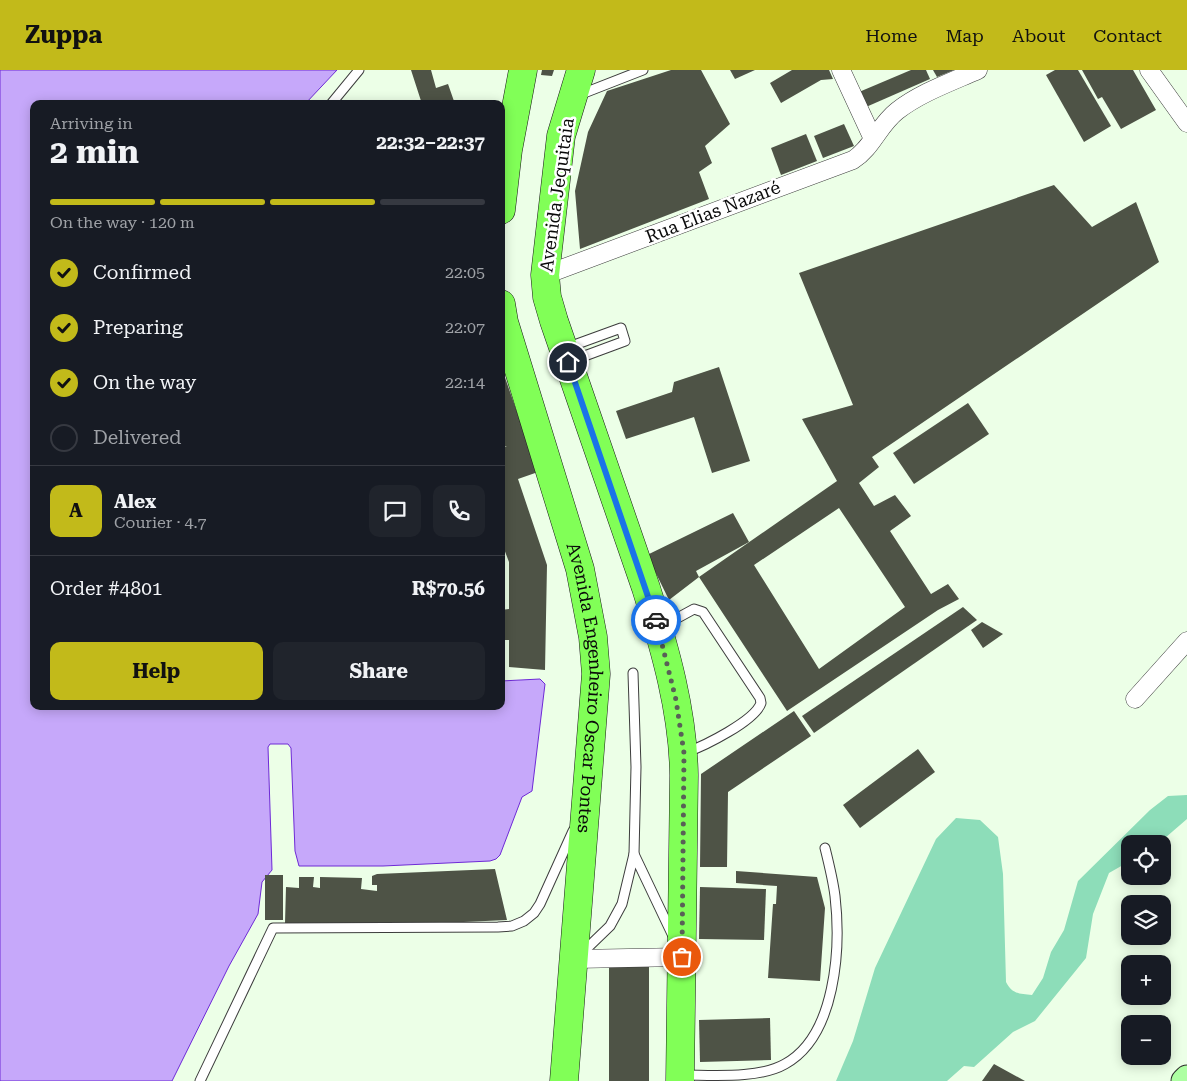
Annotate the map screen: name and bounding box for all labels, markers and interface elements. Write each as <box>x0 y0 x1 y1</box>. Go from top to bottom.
text: Zuppa <box>25 21 102 49</box>
text: Home <box>865 25 917 46</box>
text: Map <box>945 25 984 46</box>
text: About <box>1012 25 1065 46</box>
text: Contact <box>1093 25 1162 46</box>
text: Arriving in <box>50 114 133 133</box>
street label: Avenida Jequitaia <box>535 116 578 273</box>
text: 22:32–22:37 <box>376 131 485 154</box>
text: 2 min <box>50 133 139 171</box>
street label: Rua Elias Nazaré <box>642 176 783 247</box>
text: On the way · 120 m <box>50 213 195 232</box>
icon: check <box>50 259 78 287</box>
text: Confirmed <box>93 261 191 284</box>
text: 22:05 <box>445 263 485 282</box>
icon: check <box>50 314 78 342</box>
text: Preparing <box>93 316 183 339</box>
text: 22:07 <box>445 318 485 337</box>
pin <box>547 341 589 383</box>
icon: home <box>554 348 582 376</box>
icon: check <box>50 369 78 397</box>
text: On the way <box>93 371 196 394</box>
text: 22:14 <box>445 373 485 392</box>
text: Delivered <box>93 426 181 449</box>
button: chat <box>369 485 421 537</box>
button: phone <box>433 485 485 537</box>
text: Alex <box>114 490 156 513</box>
text: A <box>69 499 83 522</box>
text: Courier · 4.7 <box>114 513 207 532</box>
street label: Avenida Engenheiro Oscar Pontes <box>562 540 607 834</box>
text: Order #4801 <box>50 577 162 600</box>
text: R$70.56 <box>412 577 485 600</box>
courier <box>631 595 681 645</box>
icon: car <box>642 606 670 634</box>
button: Help <box>50 642 263 700</box>
button: Share <box>273 642 485 700</box>
map controls <box>1121 835 1171 1065</box>
button: locate <box>1121 835 1171 885</box>
button: layers <box>1121 895 1171 945</box>
pin <box>661 936 703 978</box>
icon: bag <box>668 943 696 971</box>
button: + <box>1121 955 1171 1005</box>
button: − <box>1121 1015 1171 1065</box>

